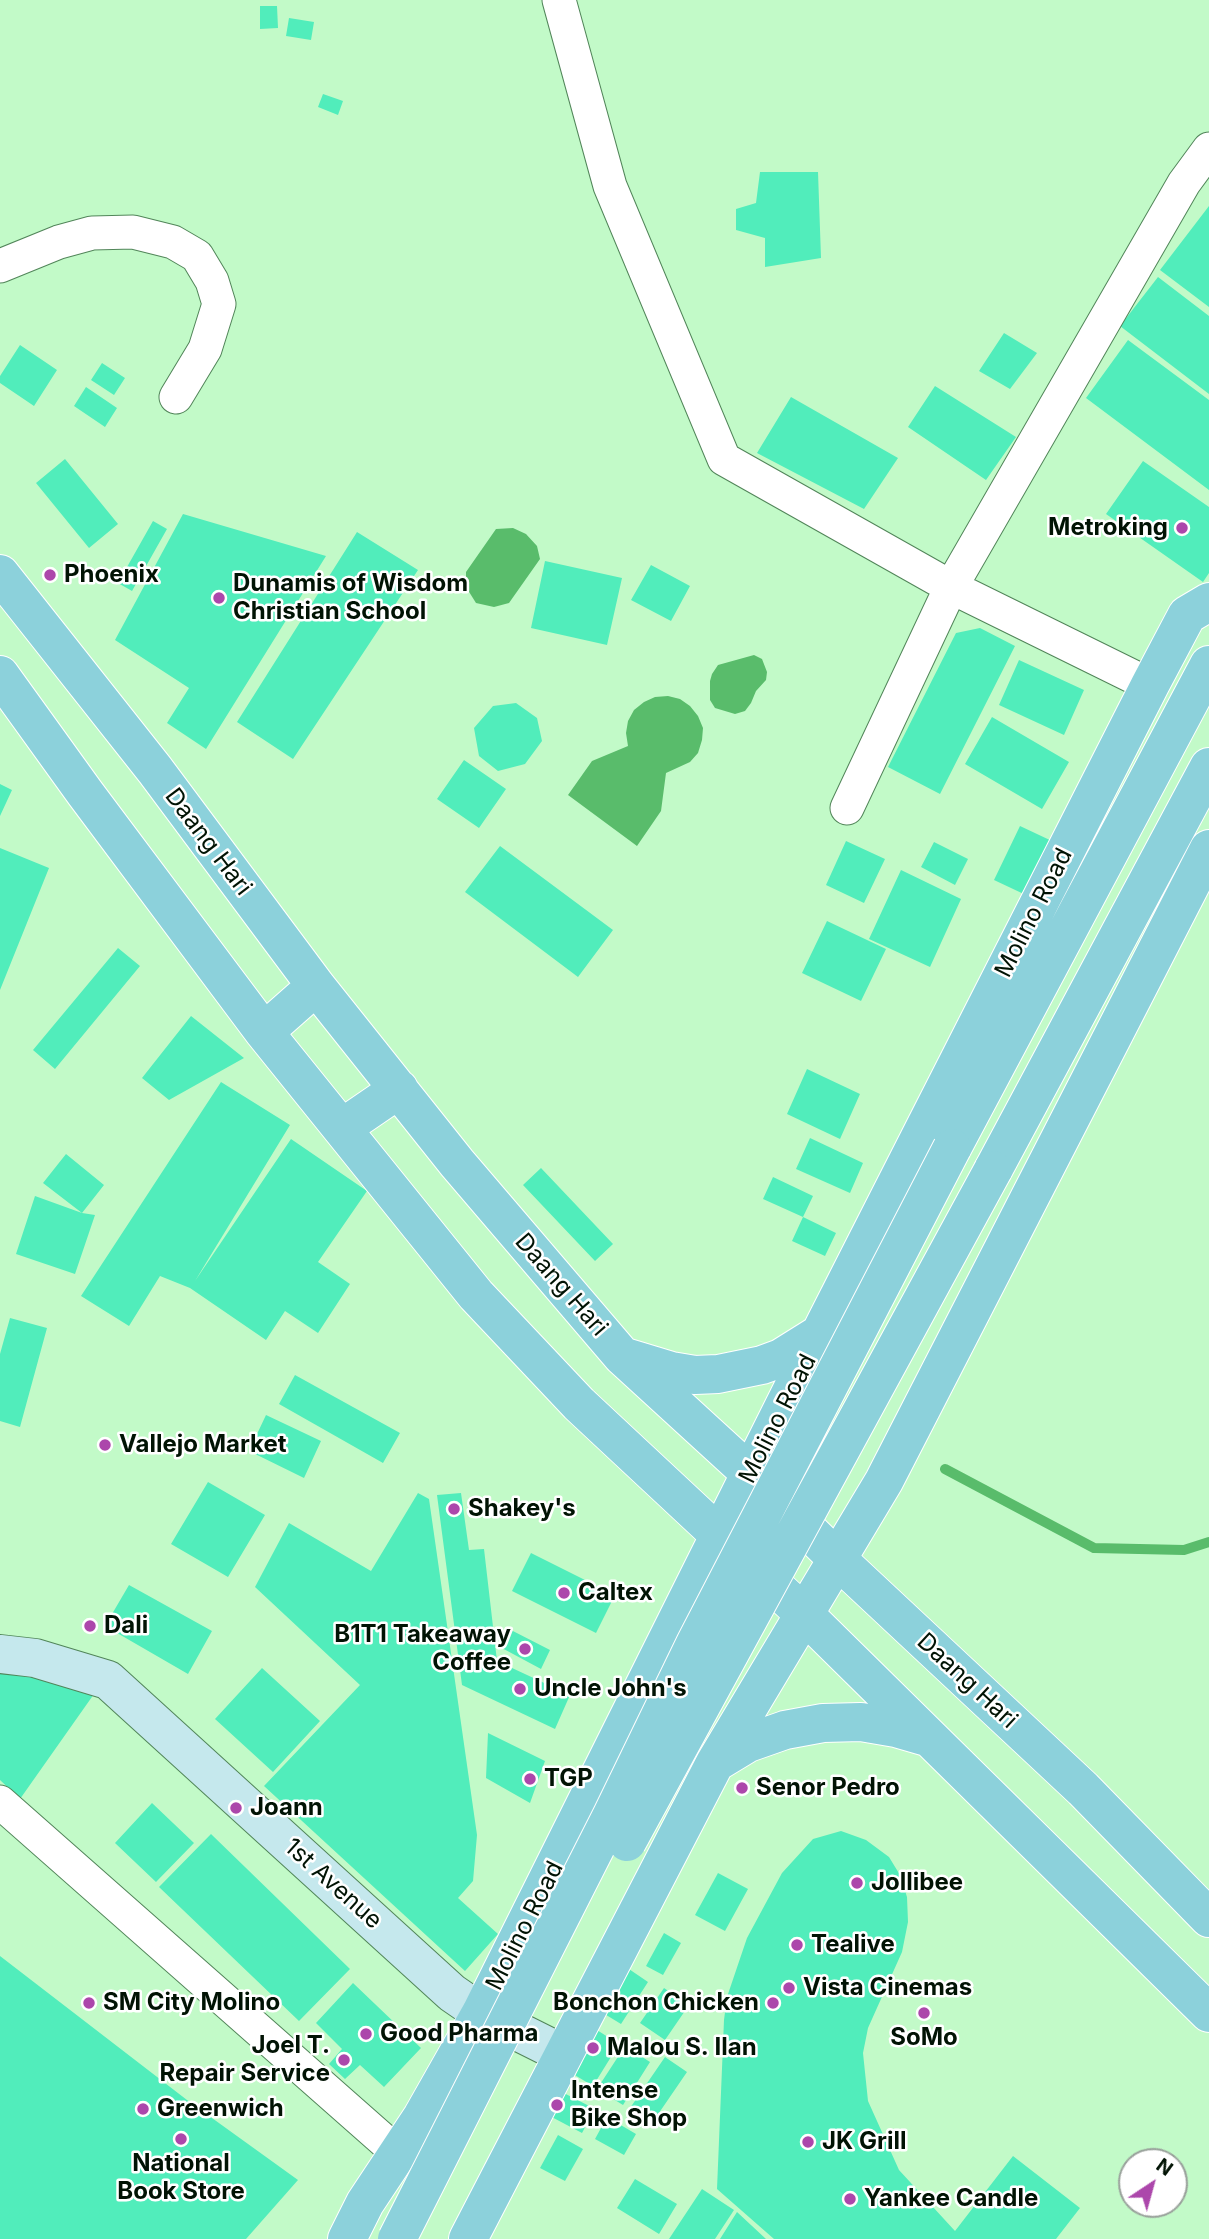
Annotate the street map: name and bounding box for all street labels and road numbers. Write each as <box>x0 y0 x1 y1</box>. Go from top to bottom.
street label: Daang Hari <box>158 783 258 901</box>
street label: Molino Road <box>989 844 1079 982</box>
street label: Daang Hari <box>509 1228 613 1342</box>
street label: Molino Road <box>733 1350 823 1488</box>
street label: Daang Hari <box>911 1627 1023 1735</box>
street label: 1st Avenue <box>278 1833 388 1935</box>
street label: Molino Road <box>480 1857 570 1995</box>

